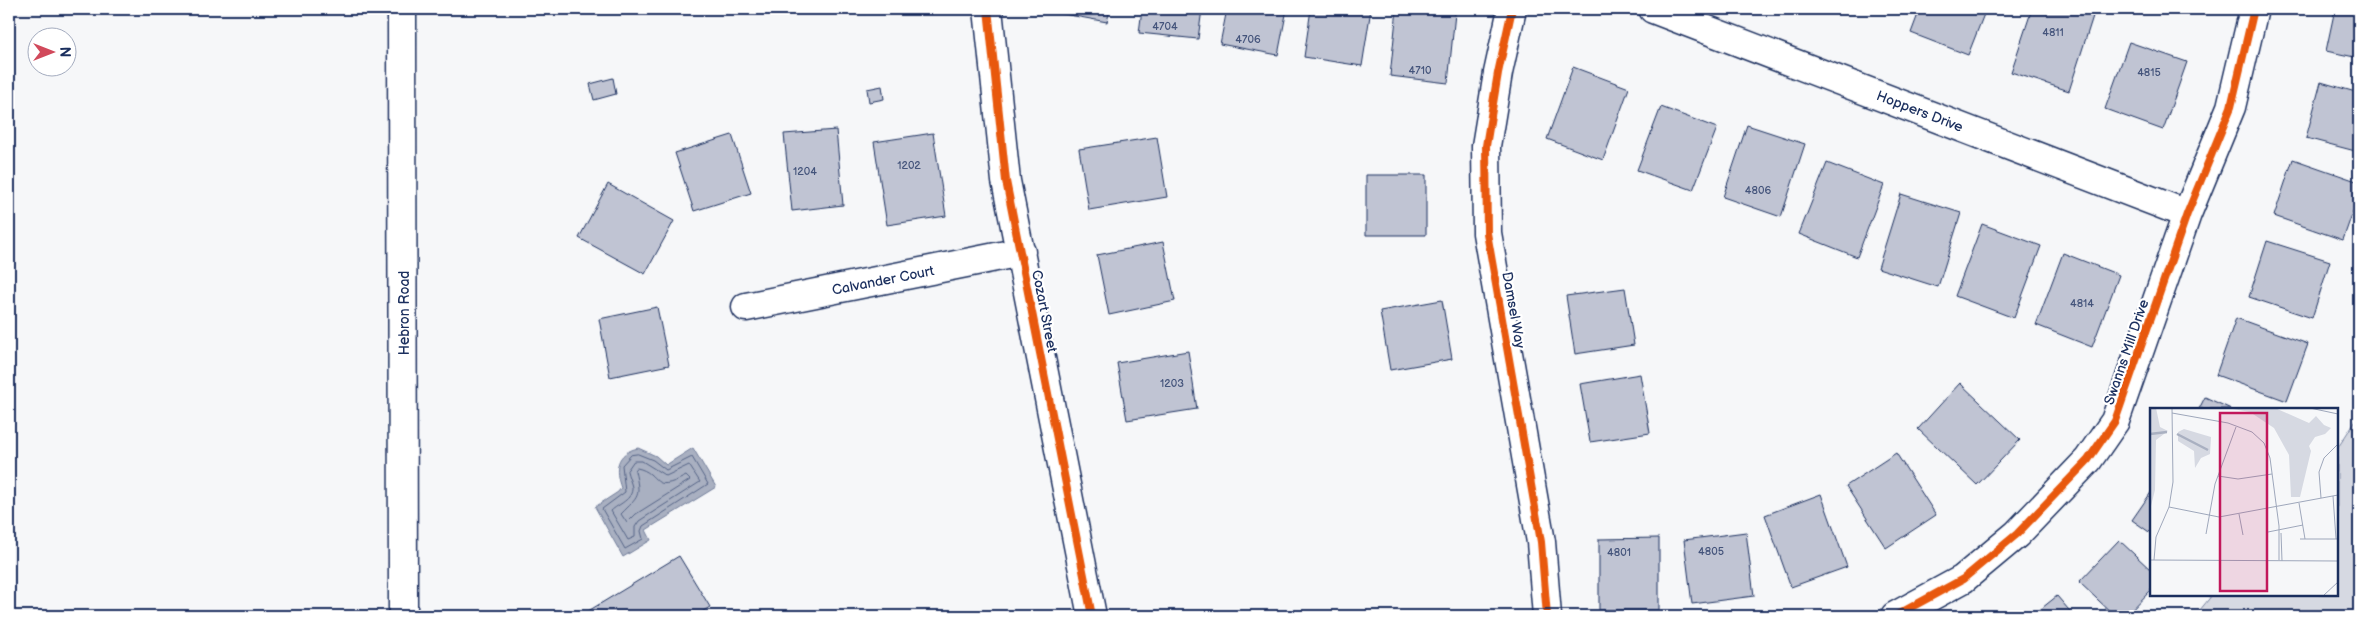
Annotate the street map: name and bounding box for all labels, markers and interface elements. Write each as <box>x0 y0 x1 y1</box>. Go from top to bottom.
house number: 4704 <box>1152 20 1178 33</box>
house number: 4811 <box>2042 26 2064 39</box>
north arrow <box>28 28 78 78</box>
house number: 4706 <box>1235 33 1261 46</box>
text: N <box>56 47 73 57</box>
house number: 4710 <box>1409 64 1432 77</box>
house number: 4815 <box>2137 66 2161 79</box>
street label: Hoppers Drive <box>1874 87 1966 136</box>
house number: 1202 <box>897 159 921 172</box>
house number: 1204 <box>793 165 817 178</box>
house number: 4806 <box>1745 184 1771 197</box>
street label: Calvander Court <box>831 262 936 299</box>
street label: Cozart Street <box>1028 268 1061 354</box>
street label: Hebron Road <box>396 271 413 355</box>
street label: Damsel Way <box>1498 271 1529 350</box>
house number: 4814 <box>2070 297 2094 310</box>
street label: Swanns Mill Drive <box>2100 297 2152 407</box>
house number: 1203 <box>1160 377 1184 390</box>
inset map <box>2150 408 2338 595</box>
house number: 4805 <box>1698 545 1724 558</box>
house number: 4801 <box>1607 546 1631 559</box>

